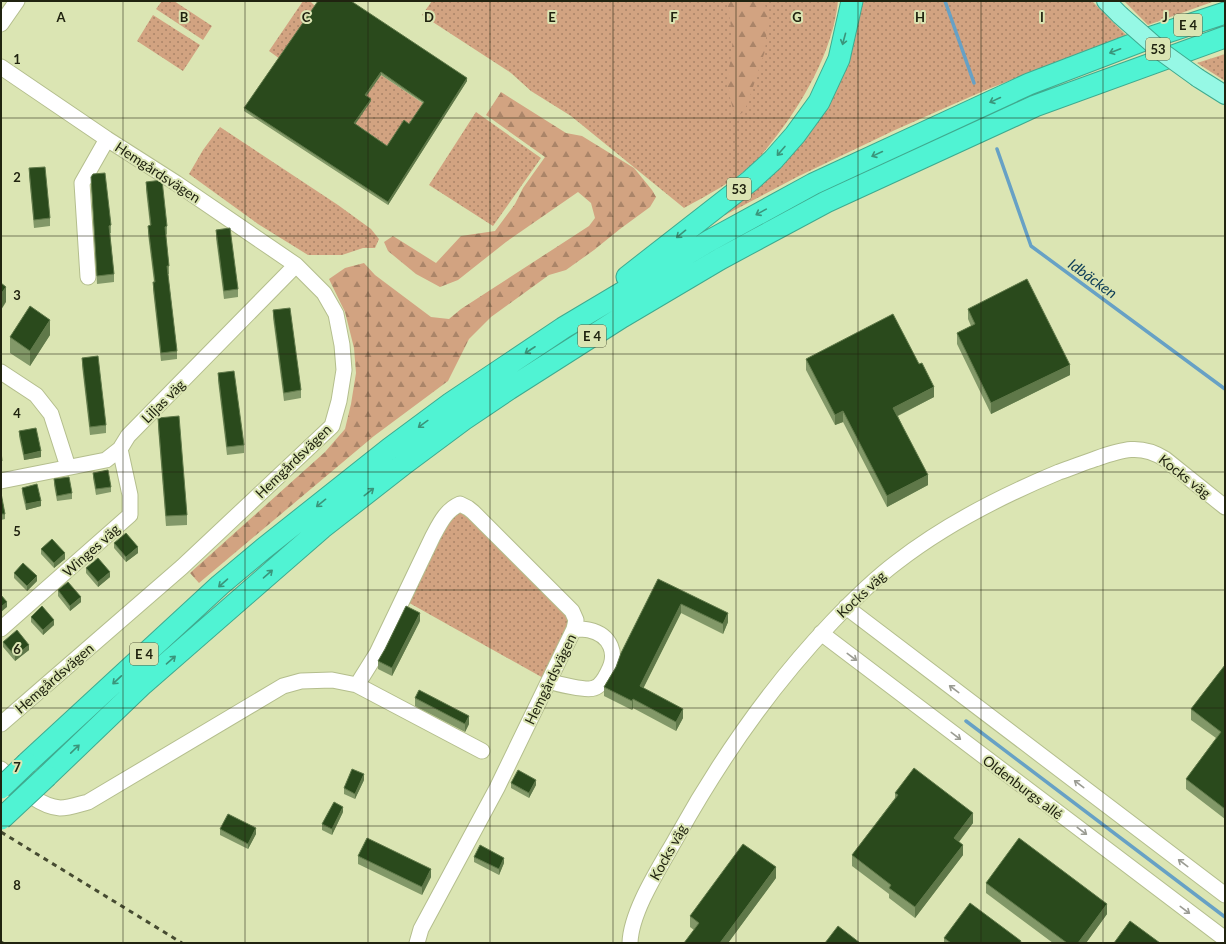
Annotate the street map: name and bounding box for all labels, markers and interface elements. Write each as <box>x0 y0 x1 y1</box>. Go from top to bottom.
text: A <box>55 9 66 25</box>
text: B <box>180 9 189 25</box>
text: C <box>302 9 311 25</box>
text: D <box>424 9 434 25</box>
text: E <box>548 9 556 25</box>
text: F <box>670 9 678 25</box>
text: G <box>792 9 802 25</box>
text: H <box>915 9 925 25</box>
text: I <box>1040 9 1044 25</box>
text: J <box>1162 9 1168 25</box>
road number: E 4 <box>1174 14 1202 36</box>
one-way arrow <box>840 32 847 45</box>
road number: 53 <box>1146 38 1170 60</box>
one-way arrow <box>1110 48 1122 56</box>
text: 1 <box>13 51 21 67</box>
one-way arrow <box>989 97 1001 104</box>
street label: Hemgårdsvägen <box>112 138 204 206</box>
one-way arrow <box>776 146 786 156</box>
one-way arrow <box>871 151 883 158</box>
text: 2 <box>13 169 21 185</box>
road number: 53 <box>727 178 751 200</box>
one-way arrow <box>755 209 767 217</box>
one-way arrow <box>676 230 687 238</box>
water label: Idbäcken <box>1065 254 1121 302</box>
text: 3 <box>13 287 21 303</box>
road number: E 4 <box>578 325 606 347</box>
one-way arrow <box>525 346 536 354</box>
street label: Liljas väg <box>138 376 188 426</box>
text: 4 <box>13 405 21 421</box>
one-way arrow <box>418 419 429 428</box>
street label: Hemgårdsvägen <box>252 421 334 501</box>
street label: Kocks väg <box>1156 450 1214 502</box>
one-way arrow <box>363 487 374 496</box>
one-way arrow <box>315 499 326 507</box>
street label: Winges väg <box>59 520 123 580</box>
text: 5 <box>13 523 21 539</box>
street label: Kocks väg <box>833 567 889 621</box>
one-way arrow <box>263 570 274 579</box>
one-way arrow <box>218 578 228 587</box>
street label: Hemgårdsvägen <box>521 631 579 727</box>
street label: Hemgårdsvägen <box>11 639 97 717</box>
text: 6 <box>13 641 21 657</box>
road number: E 4 <box>130 643 158 665</box>
one-way arrow <box>847 653 858 661</box>
one-way arrow <box>165 656 176 665</box>
one-way arrow <box>111 675 122 684</box>
one-way arrow <box>948 685 959 693</box>
one-way arrow <box>950 731 961 740</box>
one-way arrow <box>70 744 81 753</box>
street label: Oldenburgs allé <box>980 751 1066 823</box>
text: 7 <box>13 759 21 775</box>
one-way arrow <box>1074 780 1085 789</box>
street label: Kocks väg <box>646 821 690 883</box>
one-way arrow <box>1076 827 1087 835</box>
one-way arrow <box>1177 859 1188 867</box>
text: 8 <box>13 877 21 893</box>
one-way arrow <box>1180 905 1191 914</box>

